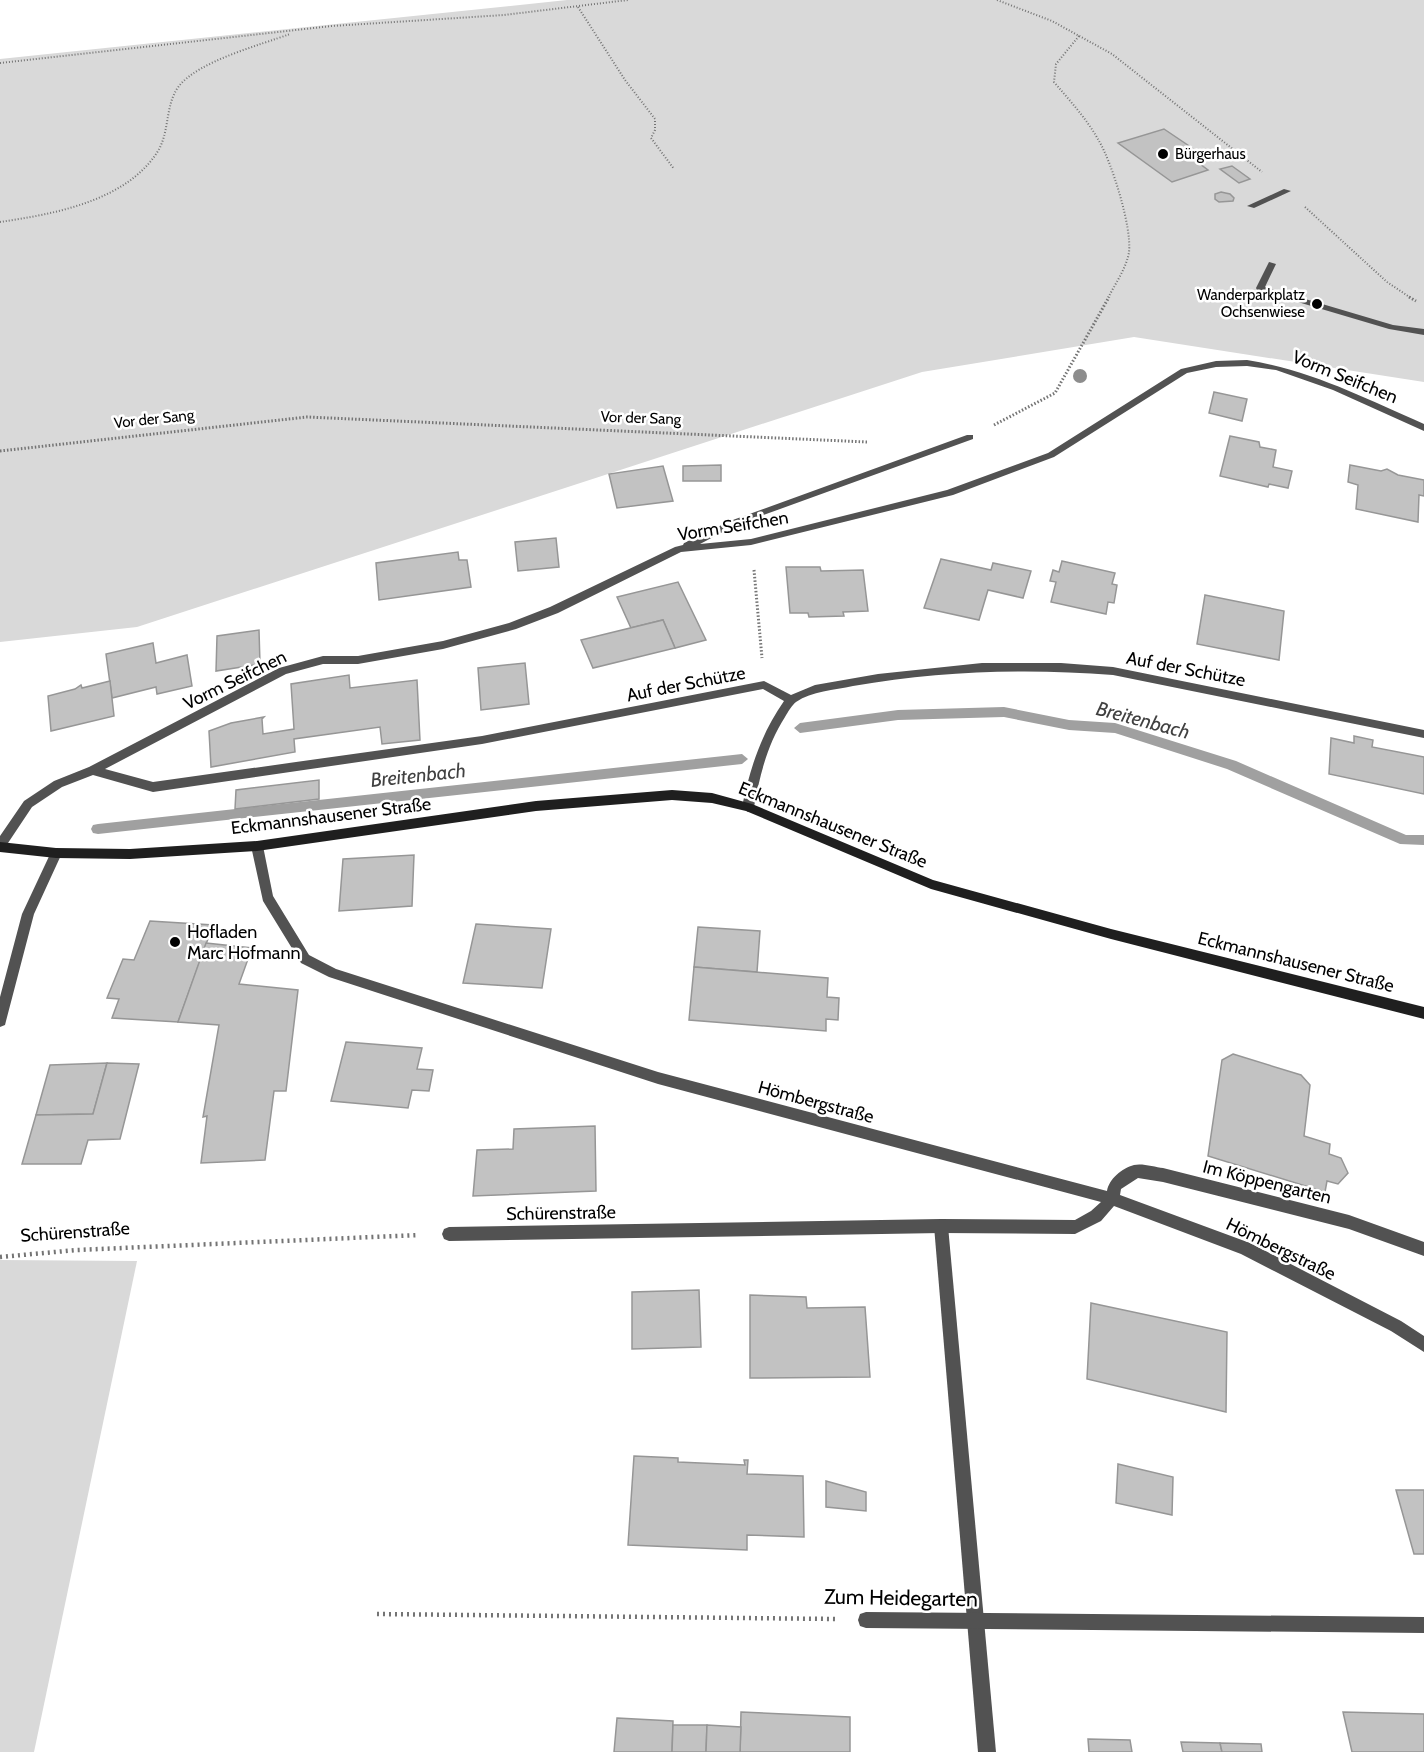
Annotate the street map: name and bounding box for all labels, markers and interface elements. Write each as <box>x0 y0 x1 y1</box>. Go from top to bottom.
place label: Bürgerhaus <box>1175 145 1246 163</box>
marker: Bürgerhaus <box>1156 147 1170 161</box>
place label: Wanderparkplatz Ochsenwiese <box>1197 286 1305 321</box>
marker: Wanderparkplatz Ochsenwiese <box>1310 297 1324 311</box>
street label: Vorm Seifchen <box>1289 346 1401 408</box>
street label: Vor der Sang <box>113 406 196 432</box>
street label: Vor der Sang <box>600 408 682 428</box>
street label: Vorm Seifchen <box>676 506 790 546</box>
street label: Vorm Seifchen <box>180 646 290 714</box>
street label: Auf der Schütze <box>1125 647 1247 691</box>
street label: Auf der Schütze <box>625 662 747 706</box>
water label: Breitenbach <box>1094 696 1192 744</box>
water label: Breitenbach <box>369 758 467 792</box>
street label: Eckmannshausener Straße <box>735 777 931 873</box>
street label: Eckmannshausener Straße <box>230 793 432 839</box>
place label: Hofladen Marc Hofmann <box>187 921 301 964</box>
street label: Eckmannshausener Straße <box>1196 927 1396 997</box>
marker: Hofladen Marc Hofmann <box>168 935 182 949</box>
street label: Hömbergstraße <box>756 1076 876 1128</box>
street label: Im Köppengarten <box>1200 1155 1334 1209</box>
street label: Schürenstraße <box>506 1201 616 1225</box>
street label: Hömbergstraße <box>1223 1213 1339 1285</box>
street label: Schürenstraße <box>19 1217 131 1247</box>
street label: Zum Heidegarten <box>824 1584 978 1611</box>

